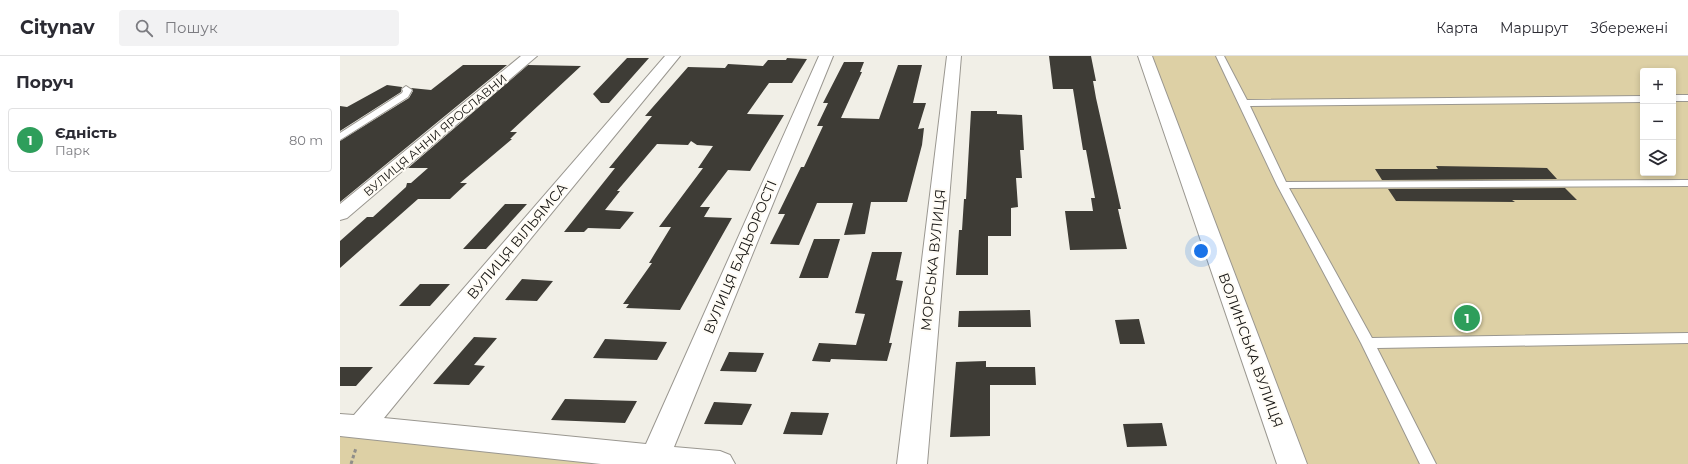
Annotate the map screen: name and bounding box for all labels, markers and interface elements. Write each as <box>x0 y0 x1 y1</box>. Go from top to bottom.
search box <box>119 10 399 46</box>
text: Citynav <box>20 16 95 39</box>
icon: search <box>133 17 155 39</box>
text: Пошук <box>165 18 218 37</box>
text: Карта <box>1436 19 1478 37</box>
text: Маршрут <box>1500 19 1568 37</box>
text: Збережені <box>1590 19 1668 37</box>
map controls <box>1640 68 1676 176</box>
button: + <box>1640 68 1676 104</box>
street label: ВУЛИЦЯ АННИ ЯРОСЛАВНИ <box>360 71 510 199</box>
text: Поруч <box>16 72 74 92</box>
button: − <box>1640 104 1676 140</box>
text: Єдність <box>55 123 117 142</box>
text: 1 <box>27 132 33 148</box>
text: 80 m <box>289 132 323 148</box>
button: layers <box>1640 140 1676 176</box>
text: Парк <box>55 142 90 158</box>
street label: ВУЛИЦЯ БАДЬОРОСТІ <box>699 177 781 337</box>
street label: ВУЛИЦЯ ВІЛЬЯМСА <box>463 179 571 303</box>
street label: МОРСЬКА ВУЛИЦЯ <box>917 188 949 332</box>
your location <box>1191 241 1211 261</box>
street label: ВОЛИНСЬКА ВУЛИЦЯ <box>1215 270 1287 430</box>
pin: 1 <box>1454 303 1480 333</box>

